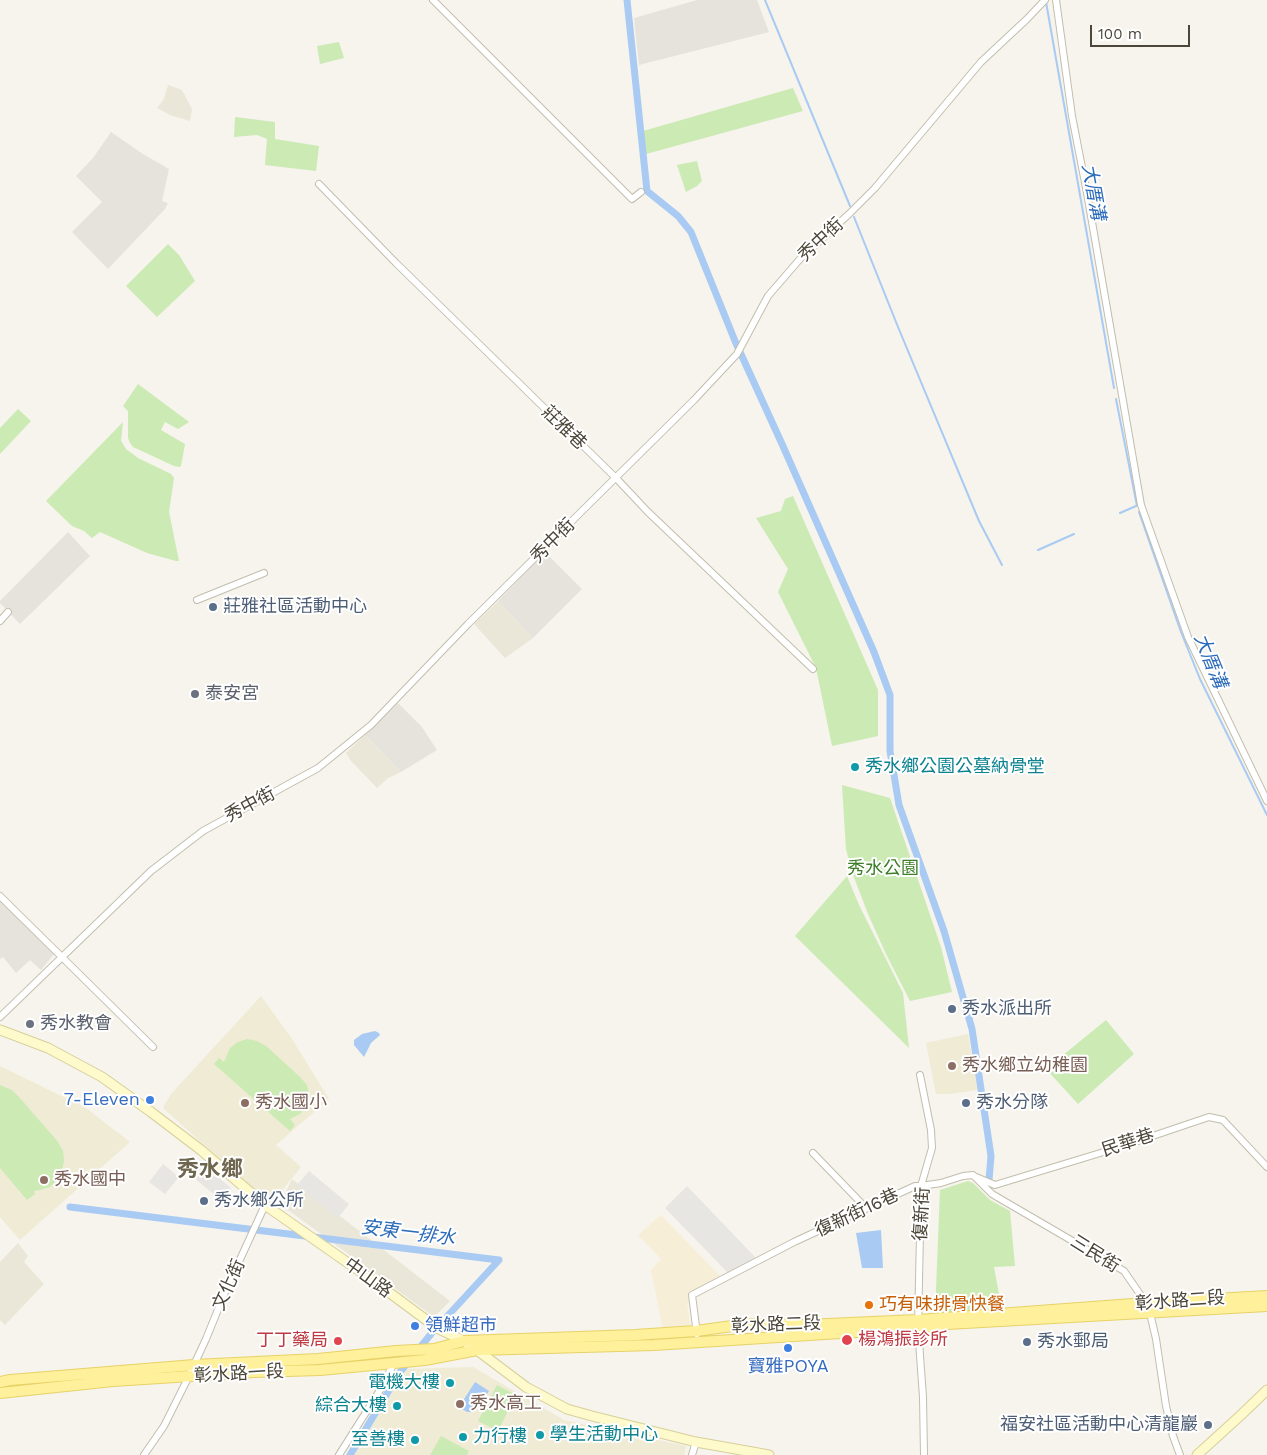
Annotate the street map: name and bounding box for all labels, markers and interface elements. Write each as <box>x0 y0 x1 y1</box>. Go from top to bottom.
scale bar <box>1092 15 1192 47</box>
text: 100 m <box>1098 25 1142 43</box>
water label: 大厝溝 <box>1077 162 1109 222</box>
street label: 秀中街 <box>794 214 848 266</box>
street label: 莊雅巷 <box>537 401 591 455</box>
street label: 秀中街 <box>526 514 580 568</box>
place label: 莊雅社區活動中心 <box>223 596 367 618</box>
marker: 莊雅社區活動中心 <box>207 601 219 613</box>
water label: 大厝溝 <box>1189 630 1231 692</box>
place label: 泰安宮 <box>205 683 259 705</box>
marker: 泰安宮 <box>189 688 201 700</box>
place label: 秀水鄉公園公墓納骨堂 <box>865 756 1045 778</box>
marker: 秀水鄉公園公墓納骨堂 <box>849 761 861 773</box>
street label: 秀中街 <box>221 783 279 827</box>
park label: 秀水公園 <box>847 858 919 880</box>
place label: 秀水派出所 <box>962 998 1052 1020</box>
marker: 秀水派出所 <box>946 1003 958 1015</box>
place label: 秀水教會 <box>40 1013 112 1035</box>
marker: 秀水教會 <box>24 1018 36 1030</box>
place label: 秀水鄉立幼稚園 <box>962 1055 1088 1077</box>
marker: 秀水鄉立幼稚園 <box>946 1060 958 1072</box>
place label: 7-Eleven <box>64 1089 140 1111</box>
place label: 秀水國小 <box>255 1092 327 1114</box>
place label: 秀水分隊 <box>976 1092 1048 1114</box>
marker: 7-Eleven <box>144 1094 156 1106</box>
marker: 秀水國小 <box>239 1097 251 1109</box>
marker: 秀水分隊 <box>960 1097 972 1109</box>
street label: 民華巷 <box>1099 1124 1157 1162</box>
district label: 秀水鄉 <box>177 1157 243 1183</box>
place label: 秀水國中 <box>54 1169 126 1191</box>
marker: 秀水國中 <box>38 1174 50 1186</box>
street label: 復新街16巷 <box>812 1184 902 1242</box>
street label: 復新街 <box>910 1186 934 1242</box>
place label: 秀水鄉公所 <box>214 1190 304 1212</box>
marker: 秀水鄉公所 <box>198 1195 210 1207</box>
water label: 安東一排水 <box>359 1216 457 1250</box>
street label: 三民街 <box>1066 1231 1124 1277</box>
street label: 中山路 <box>340 1253 396 1303</box>
street label: 文化街 <box>208 1256 250 1314</box>
street label: 彰水路二段 <box>1134 1287 1226 1315</box>
place label: 巧有味排骨快餐 <box>879 1294 1005 1316</box>
marker: 巧有味排骨快餐 <box>863 1299 875 1311</box>
street label: 彰水路二段 <box>731 1313 821 1337</box>
place label: 領鮮超市 <box>425 1315 497 1337</box>
marker: 領鮮超市 <box>409 1320 421 1332</box>
place label: 楊鴻振診所 <box>858 1329 948 1351</box>
place label: 丁丁藥局 <box>256 1330 328 1352</box>
place label: 秀水郵局 <box>1037 1331 1109 1353</box>
marker: 楊鴻振診所 <box>840 1333 854 1347</box>
marker: 丁丁藥局 <box>332 1335 344 1347</box>
marker: 秀水郵局 <box>1021 1336 1033 1348</box>
marker: 寶雅POYA <box>782 1342 794 1354</box>
place label: 寶雅POYA <box>747 1356 829 1378</box>
street label: 彰水路一段 <box>193 1361 285 1387</box>
place label: 電機大樓 <box>368 1372 440 1394</box>
marker: 電機大樓 <box>444 1377 456 1389</box>
place label: 秀水高工 <box>470 1393 542 1415</box>
place label: 綜合大樓 <box>315 1395 387 1417</box>
marker: 秀水高工 <box>454 1398 466 1410</box>
marker: 綜合大樓 <box>391 1400 403 1412</box>
place label: 福安社區活動中心清龍巖 <box>1000 1414 1198 1436</box>
marker: 福安社區活動中心清龍巖 <box>1202 1419 1214 1431</box>
place label: 學生活動中心 <box>550 1424 658 1446</box>
place label: 力行樓 <box>473 1426 527 1448</box>
place label: 至善樓 <box>351 1429 405 1451</box>
marker: 學生活動中心 <box>534 1429 546 1441</box>
marker: 力行樓 <box>457 1431 469 1443</box>
marker: 至善樓 <box>409 1434 421 1446</box>

